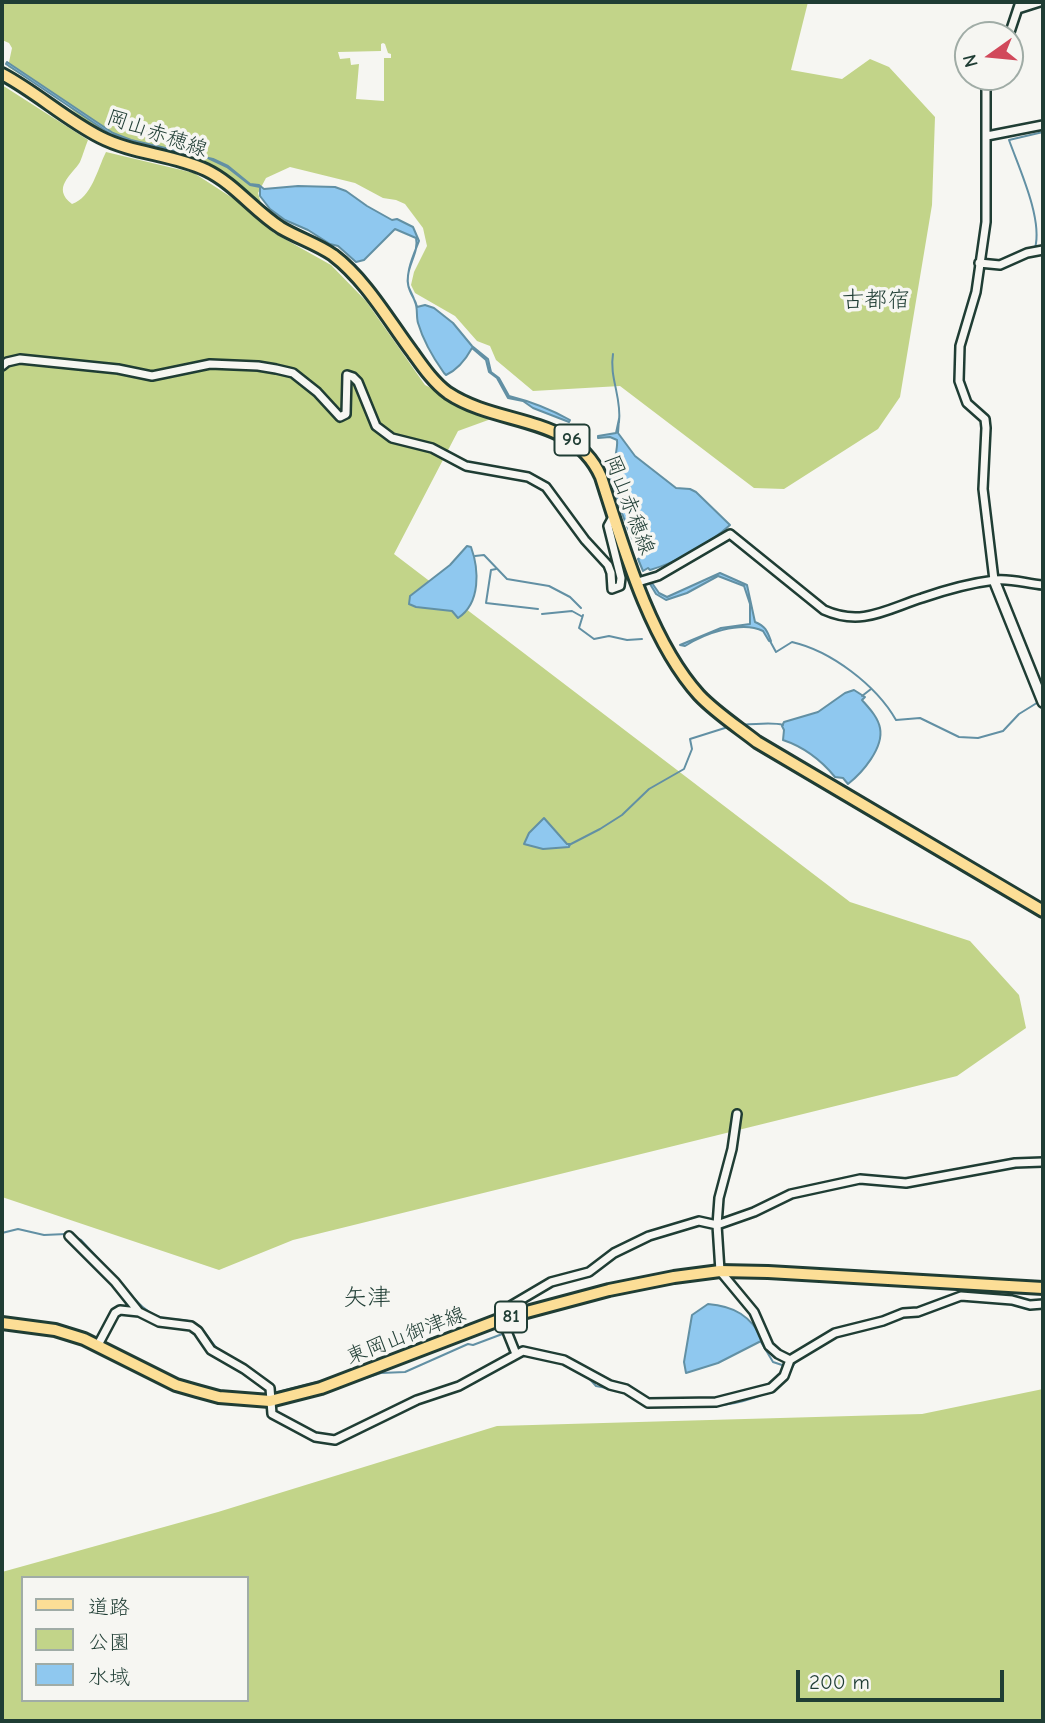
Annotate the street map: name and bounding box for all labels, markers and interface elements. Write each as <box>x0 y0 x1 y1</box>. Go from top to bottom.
north arrow <box>954 21 1024 91</box>
text: N <box>958 52 983 70</box>
street label: 岡山赤穂線 <box>103 105 211 163</box>
district label: 古都宿 <box>842 286 910 314</box>
road number: 96 <box>554 424 590 456</box>
street label: 岡山赤穂線 <box>598 451 660 559</box>
district label: 矢津 <box>343 1284 391 1312</box>
street label: 東岡山御津線 <box>343 1302 469 1370</box>
road number: 81 <box>495 1302 527 1332</box>
legend <box>21 1576 248 1702</box>
text: 道路 <box>88 1595 130 1619</box>
text: 公園 <box>88 1630 130 1654</box>
scale bar <box>800 1656 1008 1700</box>
text: 水域 <box>88 1665 130 1689</box>
text: 200 m <box>809 1670 870 1694</box>

